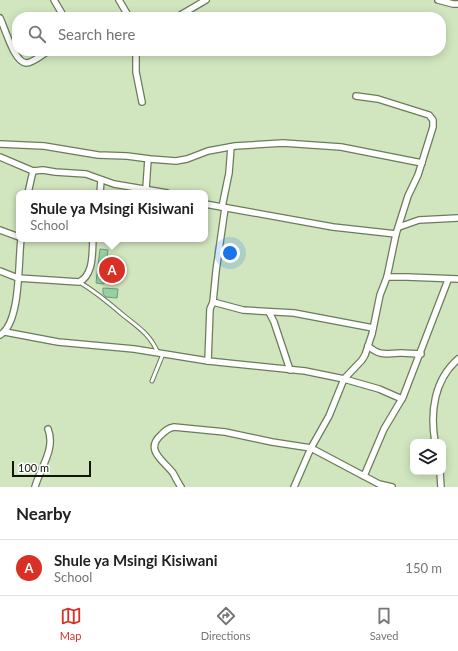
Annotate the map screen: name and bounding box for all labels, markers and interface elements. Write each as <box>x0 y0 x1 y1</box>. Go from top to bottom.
search box <box>12 12 446 56</box>
icon: search <box>26 23 48 45</box>
text: Search here <box>58 25 135 43</box>
popup <box>16 190 208 242</box>
text: Shule ya Msingi Kisiwani <box>30 199 194 217</box>
text: School <box>30 217 69 233</box>
your location <box>220 243 240 263</box>
pin: A <box>99 255 125 285</box>
map controls <box>410 439 446 475</box>
button: layers <box>410 439 446 475</box>
scale bar <box>12 459 91 478</box>
text: 100 m <box>18 461 49 474</box>
text: Nearby <box>16 503 71 524</box>
text: Shule ya Msingi Kisiwani <box>54 551 218 569</box>
text: A <box>24 560 34 576</box>
text: 150 m <box>405 560 442 576</box>
text: School <box>54 569 92 585</box>
tab: Map <box>60 605 82 642</box>
tab: Directions <box>201 605 250 642</box>
tab: Saved <box>370 605 398 642</box>

